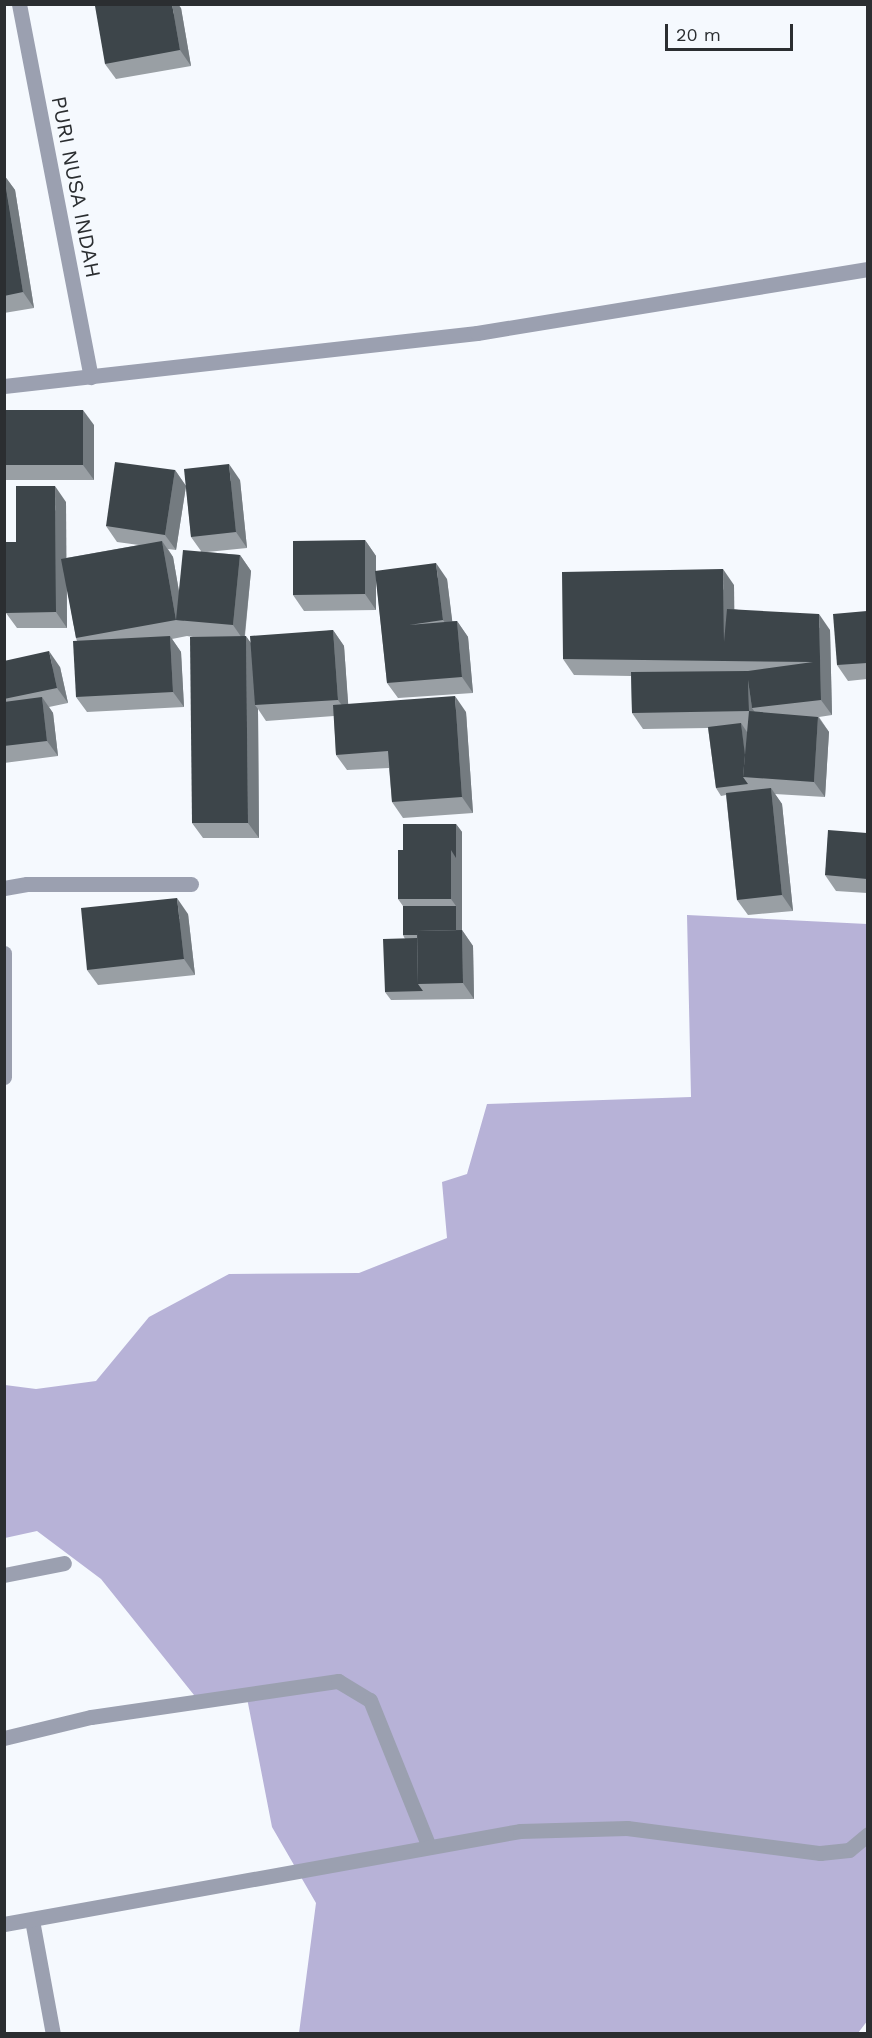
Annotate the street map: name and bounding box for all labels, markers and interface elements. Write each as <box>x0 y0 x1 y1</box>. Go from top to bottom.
scale bar <box>668 12 796 50</box>
text: 20 m <box>676 24 721 45</box>
street label: PURI NUSA INDAH <box>46 94 106 280</box>

